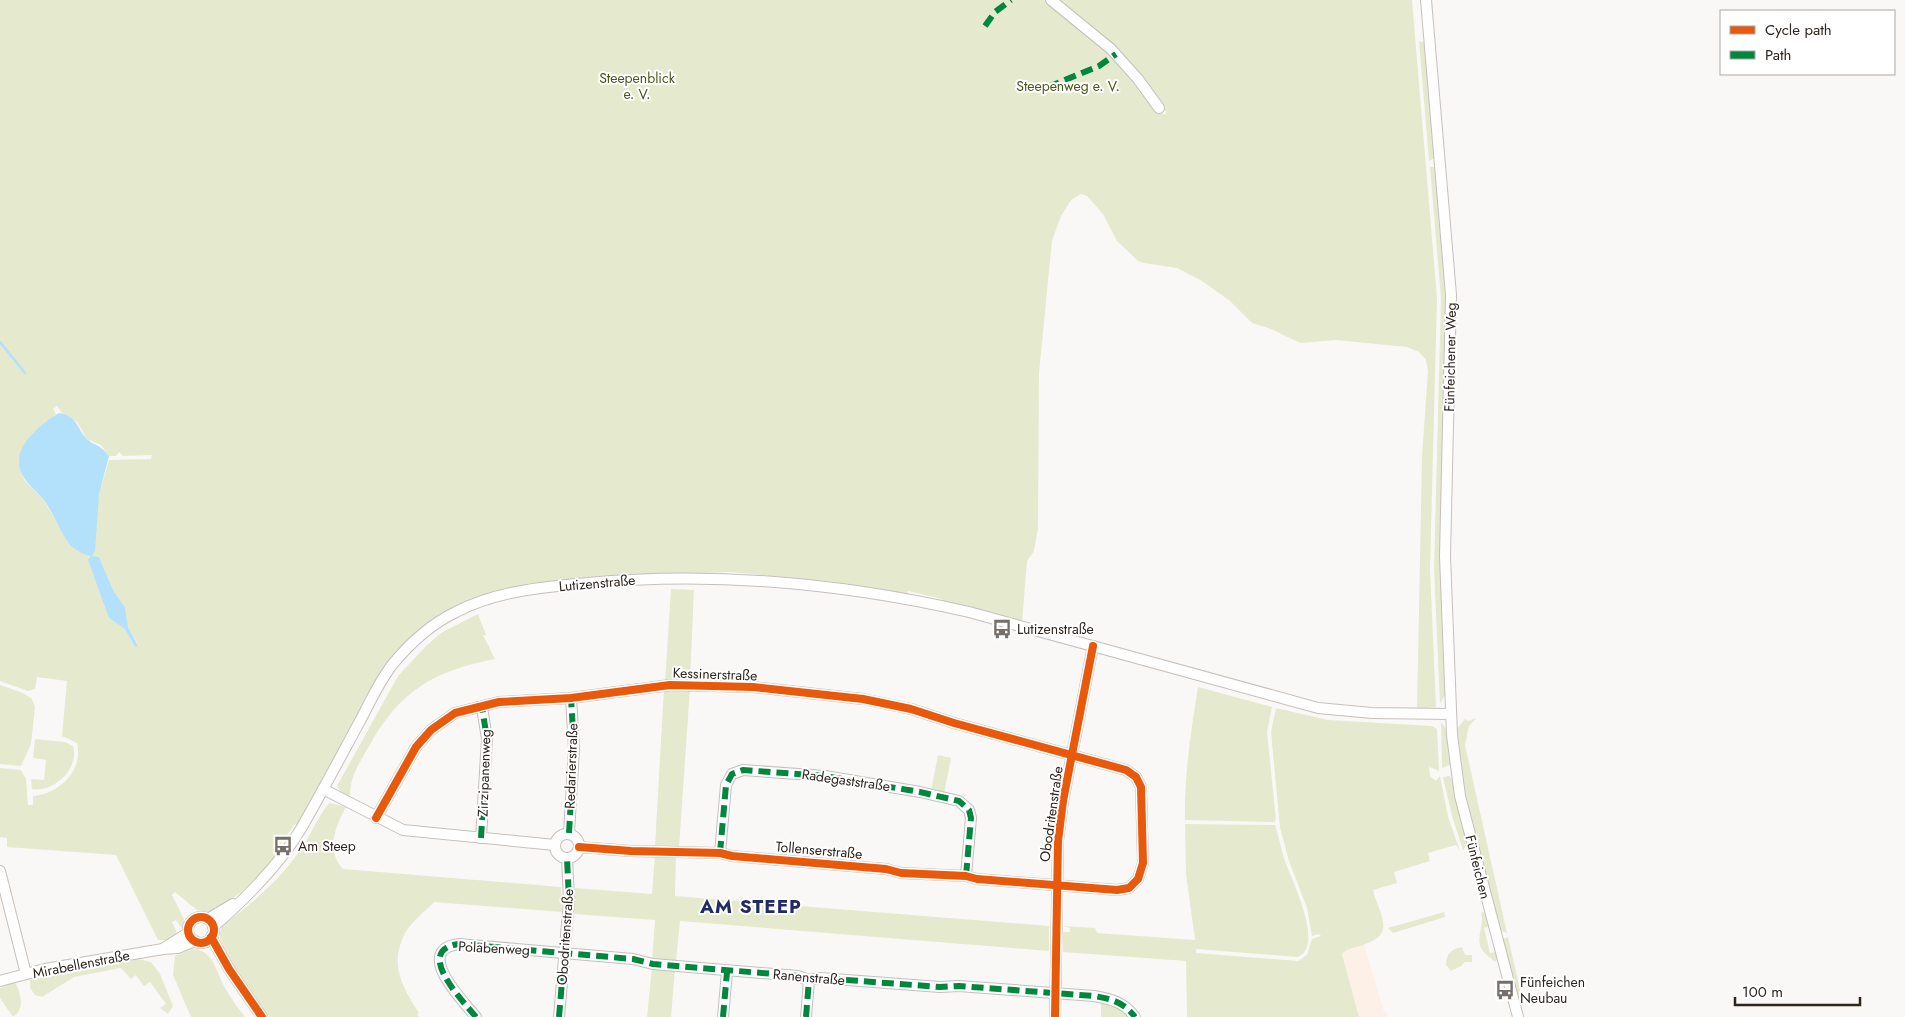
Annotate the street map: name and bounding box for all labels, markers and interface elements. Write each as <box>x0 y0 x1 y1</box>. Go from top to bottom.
legend <box>1720 10 1895 75</box>
text: Cycle path <box>1765 19 1832 41</box>
text: Path <box>1765 44 1791 66</box>
park label: Steepenblick e. V. <box>599 68 676 104</box>
park label: Steepenweg e. V. <box>1016 76 1120 96</box>
street label: Fünfeichener Weg <box>1439 302 1461 412</box>
street label: Lutizenstraße <box>558 570 636 596</box>
bus stop icon: Lutizenstraße <box>991 618 1013 640</box>
place label: Lutizenstraße <box>1017 619 1094 639</box>
street label: Kessinerstraße <box>672 663 758 685</box>
street label: Redarierstraße <box>560 723 582 809</box>
street label: Zirzipanenweg <box>472 729 496 817</box>
street label: Radegaststraße <box>800 764 892 796</box>
street label: Obodritenstraße <box>1034 765 1068 863</box>
street label: Fünfeichen <box>1460 833 1496 901</box>
bus stop icon: Am Steep <box>272 835 294 857</box>
place label: Am Steep <box>298 836 356 856</box>
street label: Tollenserstraße <box>775 836 863 864</box>
street label: Obodritenstraße <box>552 888 578 986</box>
district label: AM STEEP <box>699 893 802 920</box>
street label: Polabenweg <box>458 936 530 960</box>
street label: Mirabellenstraße <box>31 945 131 983</box>
street label: Ranenstraße <box>772 964 846 990</box>
place label: Fünfeichen Neubau <box>1520 972 1585 1008</box>
scale bar <box>1735 974 1860 1006</box>
bus stop icon: Fünfeichen Neubau <box>1494 979 1516 1001</box>
text: 100 m <box>1742 981 1783 1003</box>

